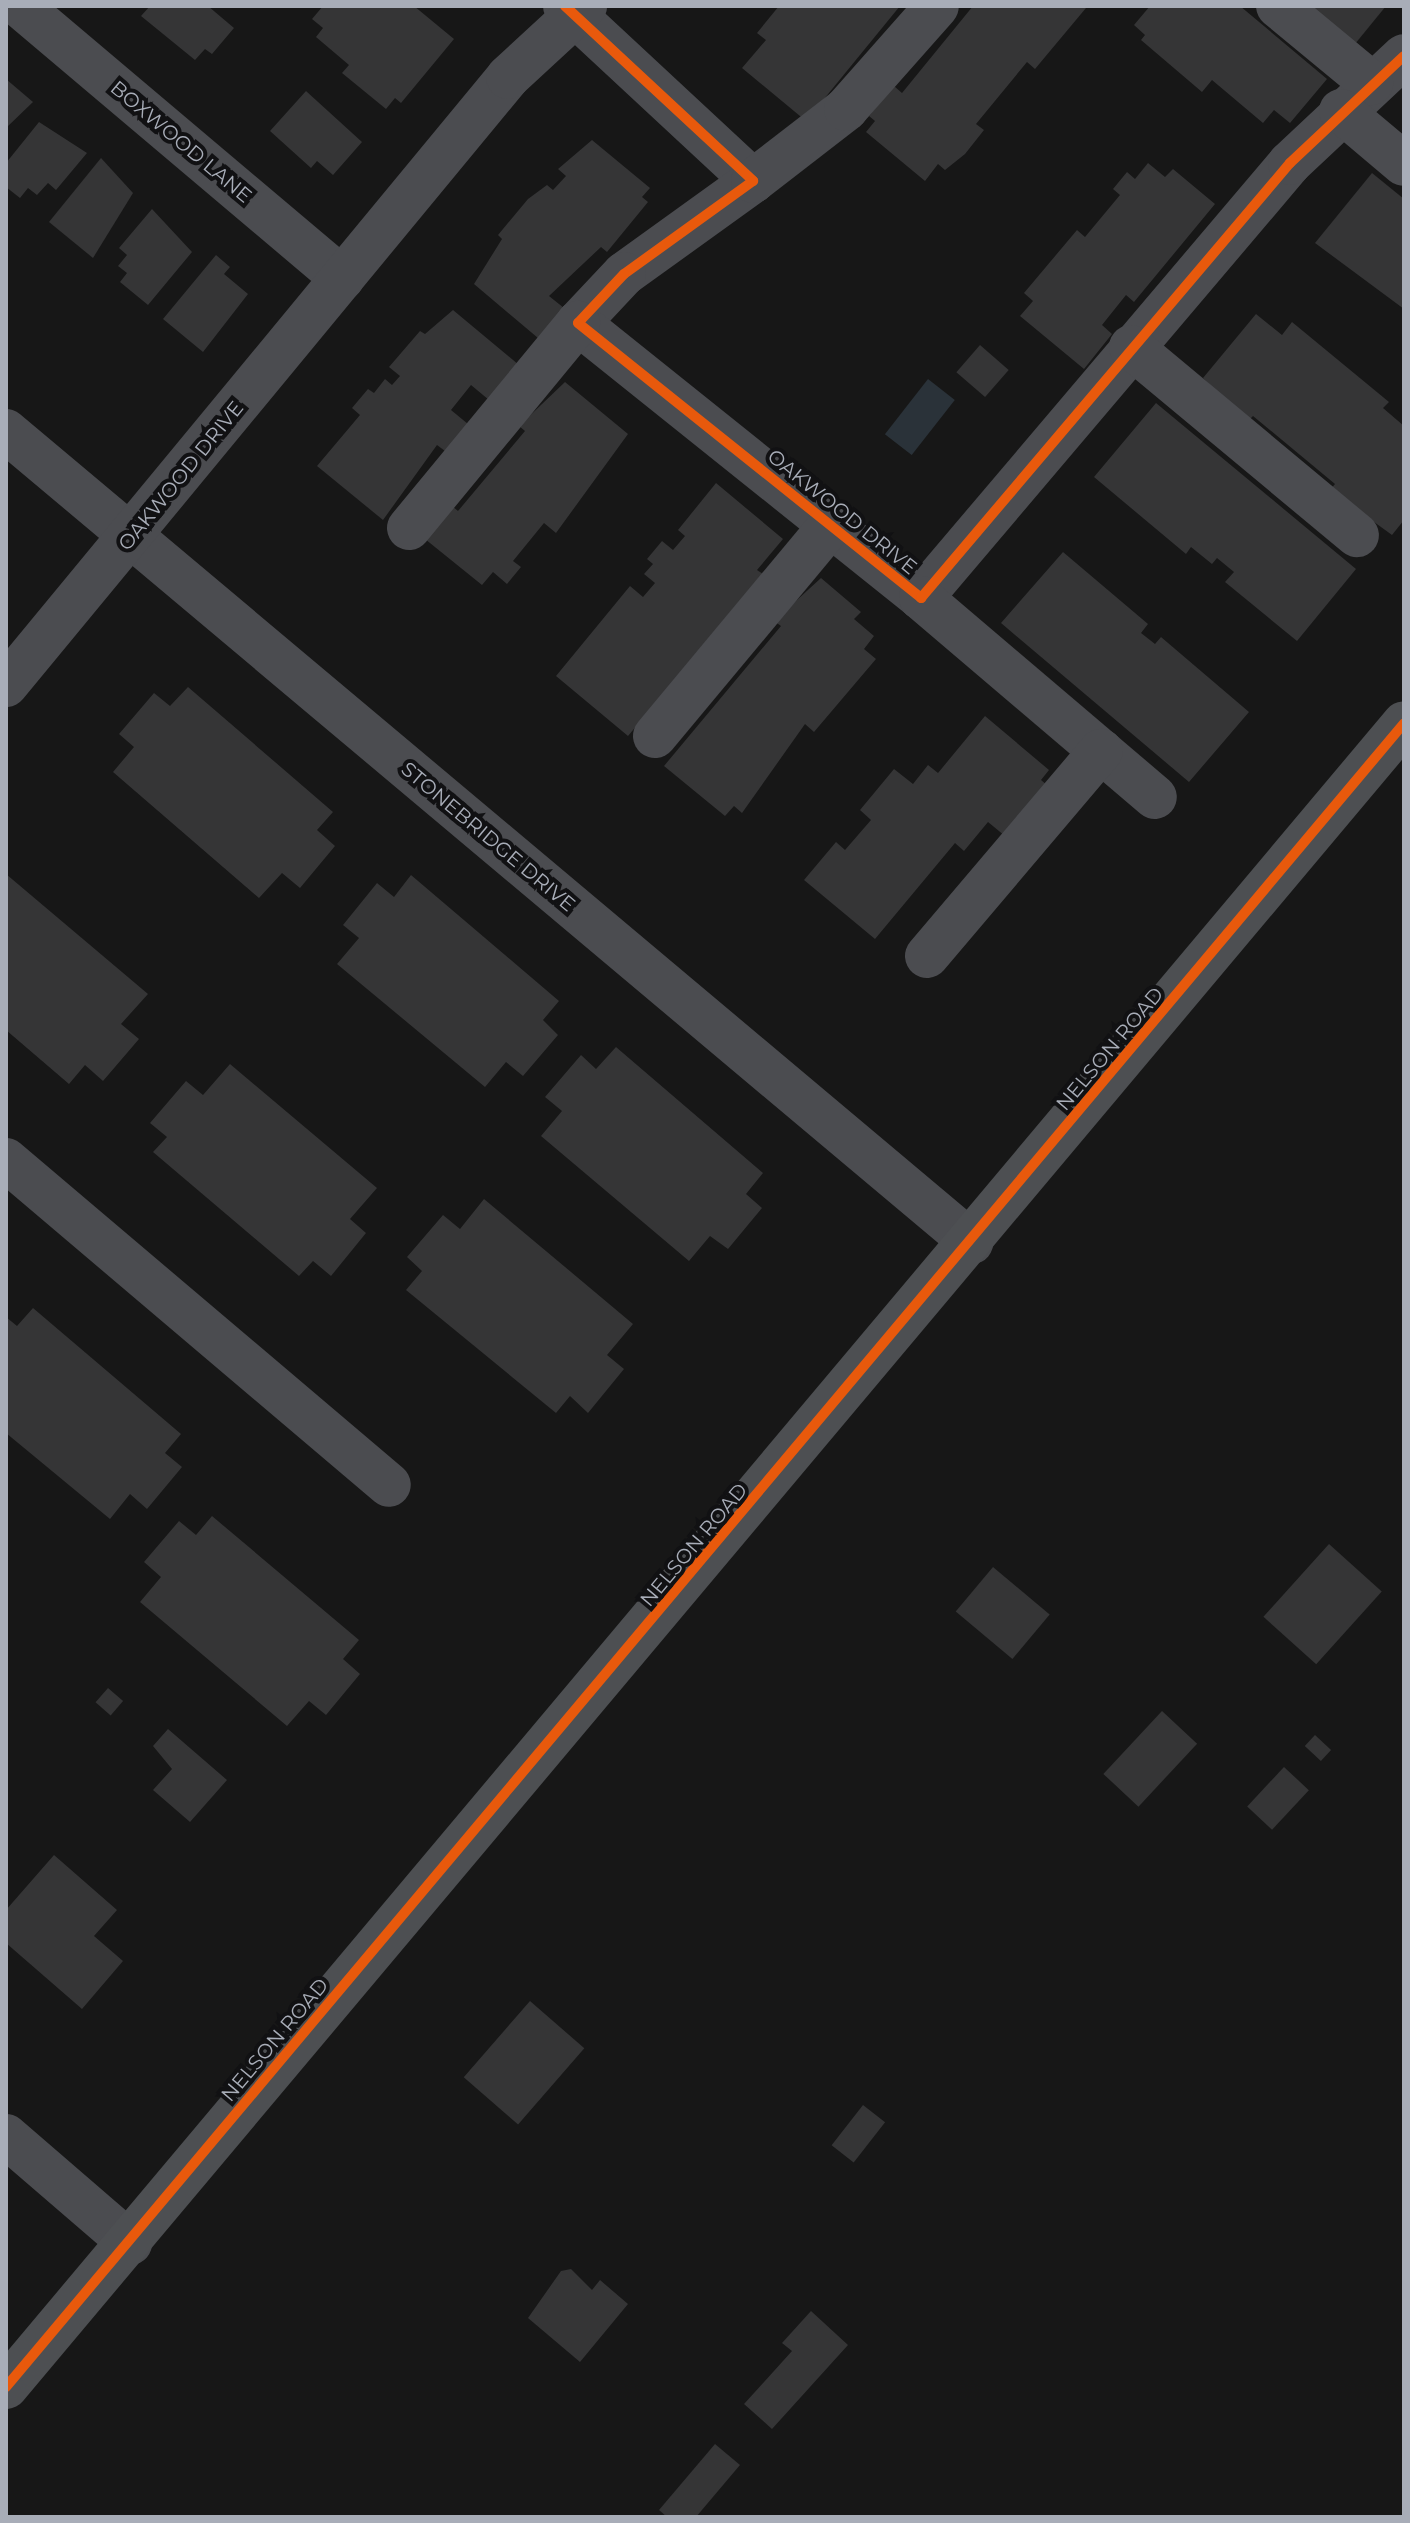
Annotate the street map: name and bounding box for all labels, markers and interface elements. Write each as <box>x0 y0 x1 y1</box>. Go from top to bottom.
street label: BOXWOOD LANE <box>106 76 256 208</box>
street label: OAKWOOD DRIVE <box>113 396 249 556</box>
street label: OAKWOOD DRIVE <box>762 444 922 580</box>
street label: STONEBRIDGE DRIVE <box>396 757 580 917</box>
street label: NELSON ROAD <box>1051 982 1169 1116</box>
street label: NELSON ROAD <box>635 1478 753 1612</box>
street label: NELSON ROAD <box>216 1973 334 2107</box>

